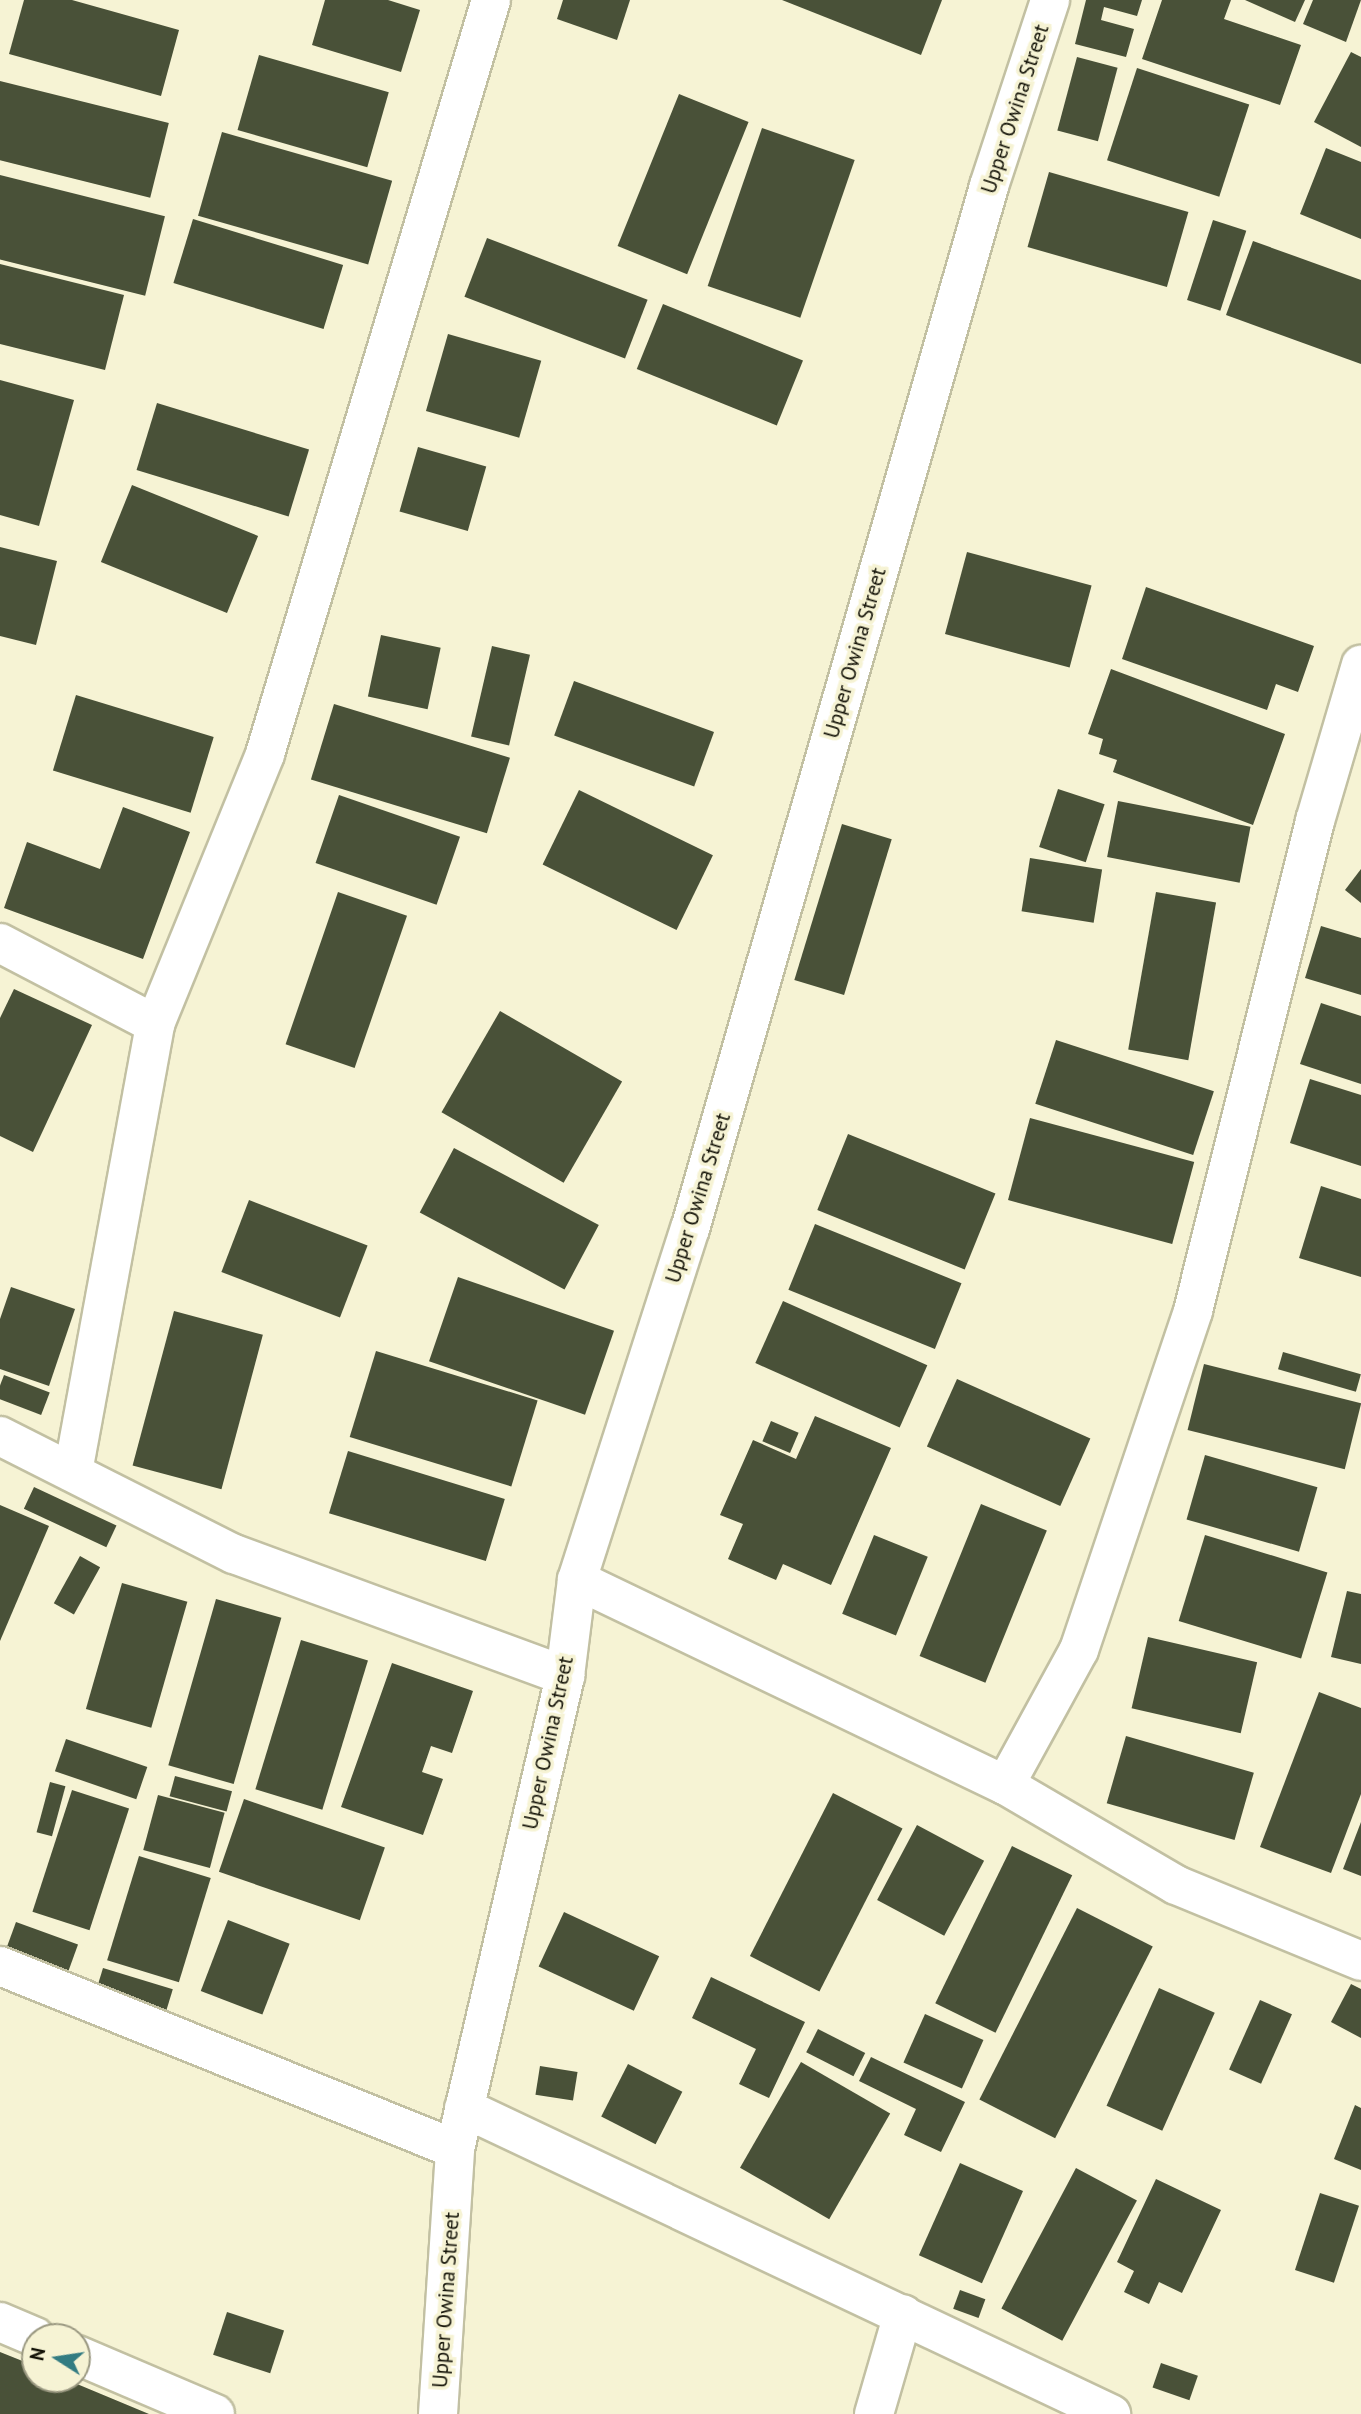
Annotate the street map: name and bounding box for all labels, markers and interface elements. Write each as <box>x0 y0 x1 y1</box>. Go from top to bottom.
street label: Upper Owina Street <box>976 21 1054 197</box>
street label: Upper Owina Street <box>819 565 891 741</box>
street label: Upper Owina Street <box>660 1110 736 1286</box>
street label: Upper Owina Street <box>517 1654 579 1832</box>
street label: Upper Owina Street <box>427 2211 465 2389</box>
north arrow <box>21 2323 91 2393</box>
text: N <box>24 2345 50 2363</box>

